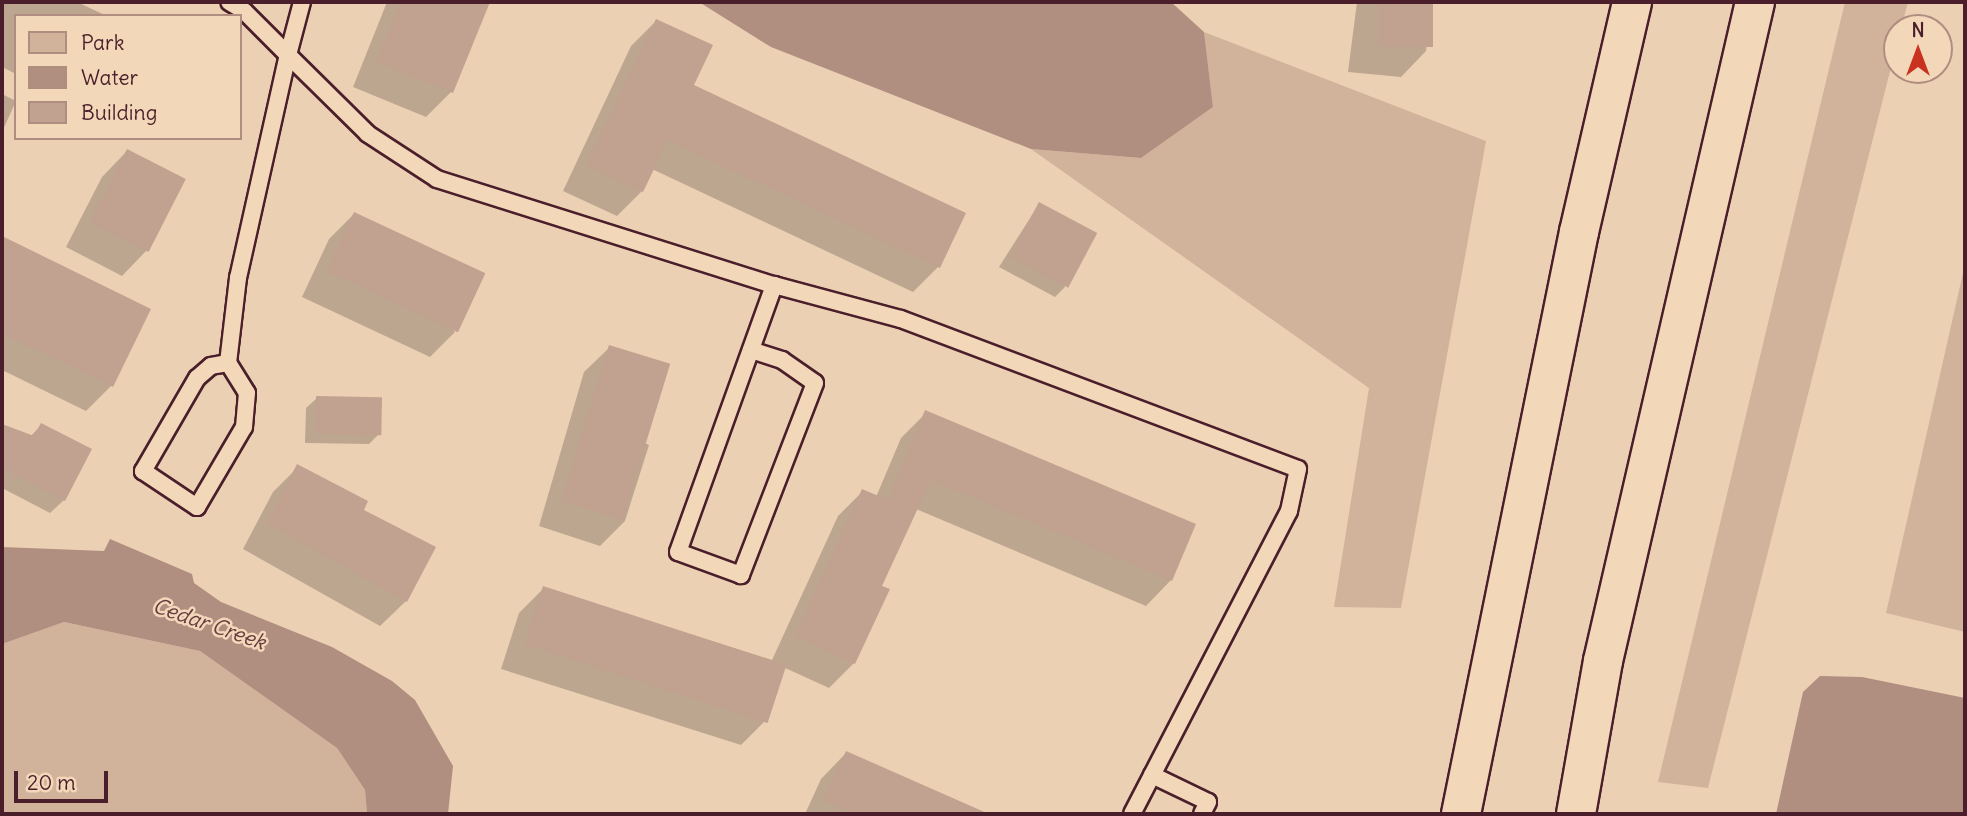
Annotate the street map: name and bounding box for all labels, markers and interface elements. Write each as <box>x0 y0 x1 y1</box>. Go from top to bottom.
legend <box>14 14 242 140</box>
north arrow <box>1883 14 1953 84</box>
text: N <box>1911 18 1925 42</box>
text: Park <box>81 29 124 56</box>
text: Water <box>81 64 138 91</box>
text: Building <box>81 99 157 126</box>
water label: Cedar Creek <box>149 593 269 655</box>
scale bar <box>18 756 112 800</box>
text: 20 m <box>27 769 76 796</box>

